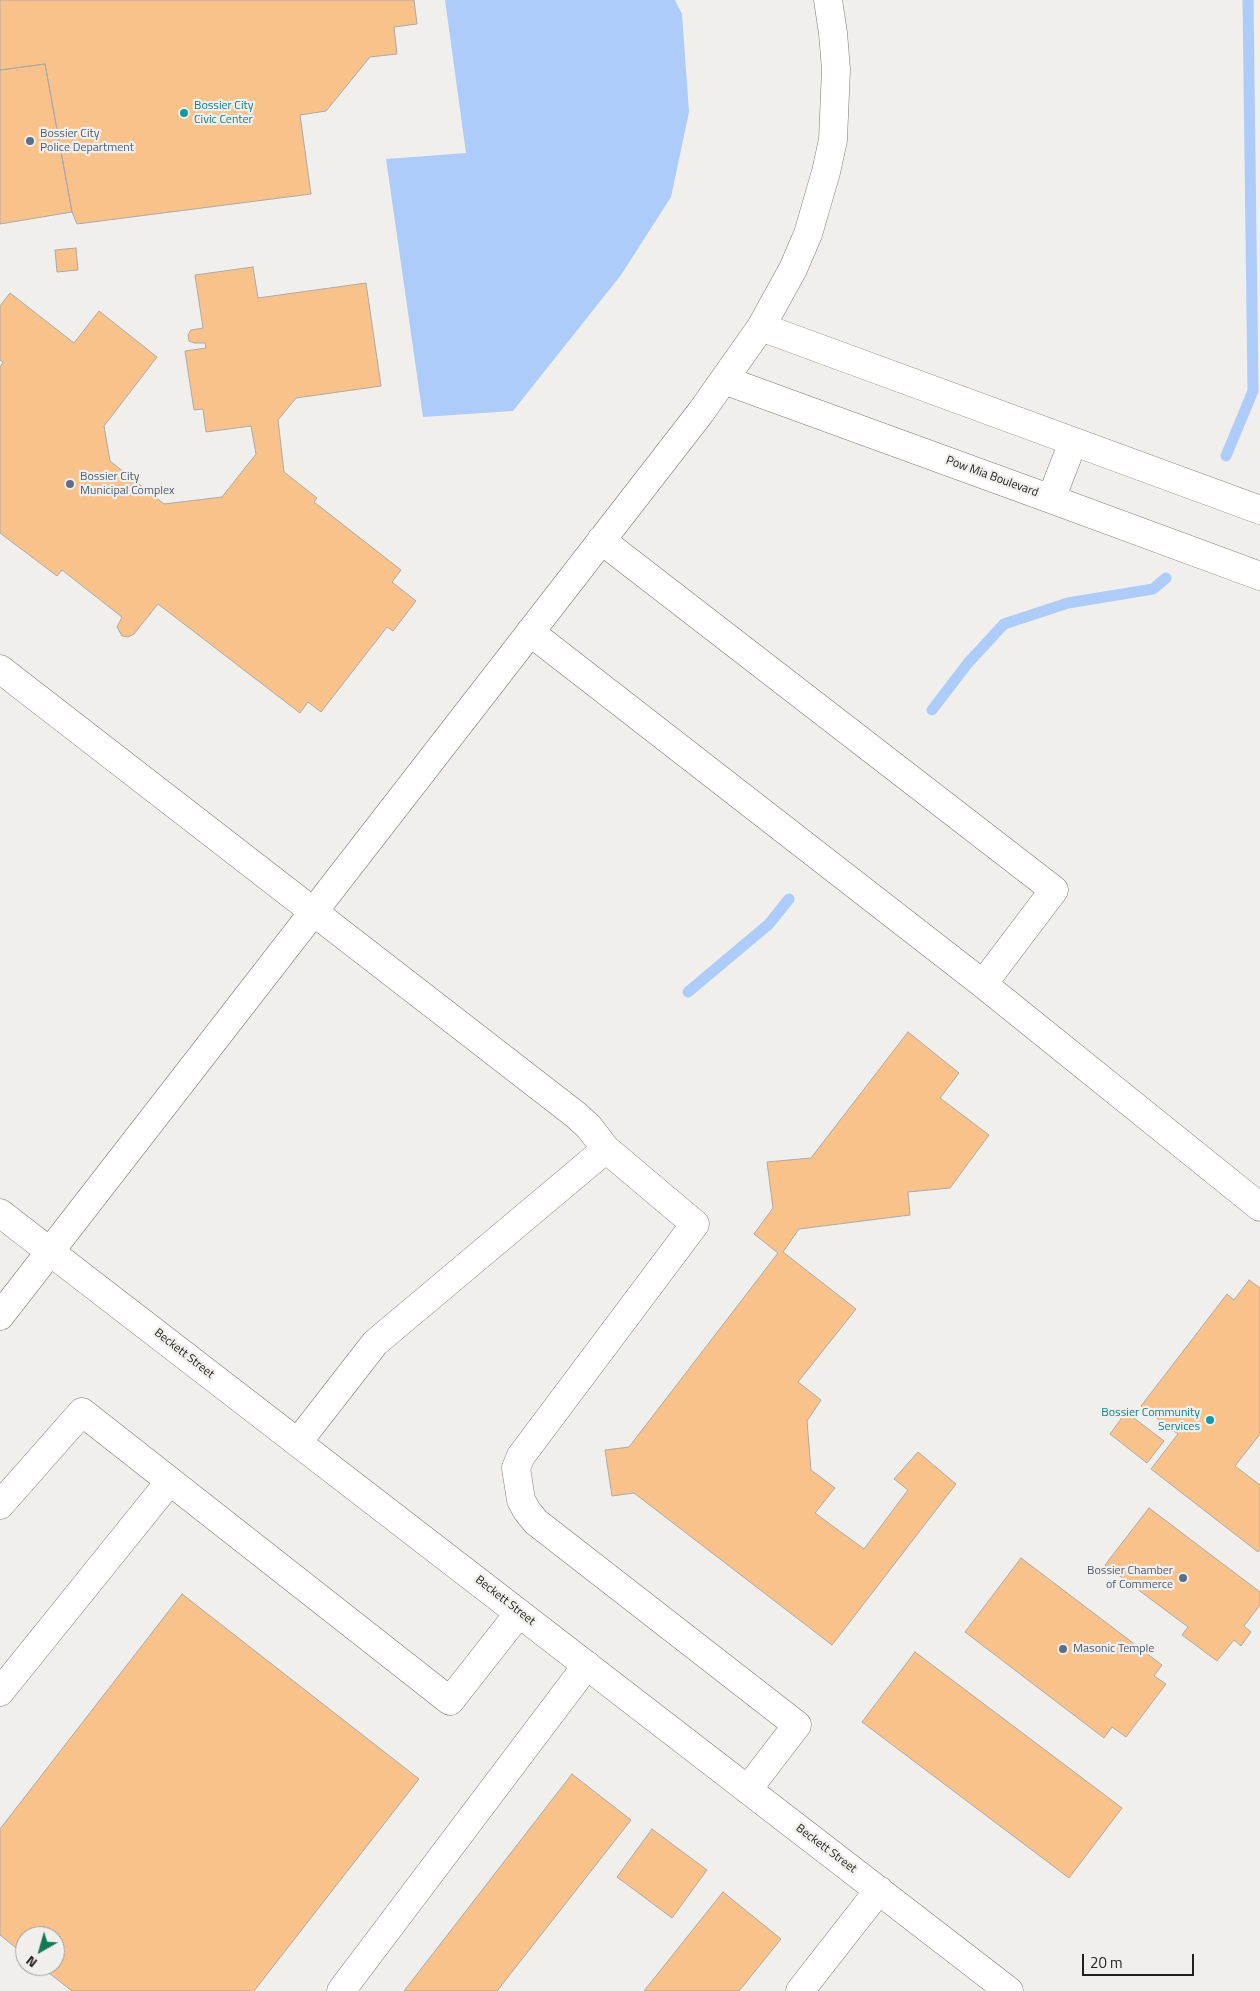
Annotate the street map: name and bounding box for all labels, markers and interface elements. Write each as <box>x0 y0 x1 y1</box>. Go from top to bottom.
place label: Bossier City Civic Center <box>194 99 254 127</box>
marker: Bossier City Civic Center <box>178 107 190 119</box>
place label: Bossier City Police Department <box>40 127 134 155</box>
marker: Bossier City Police Department <box>24 135 36 147</box>
street label: Pow Mia Boulevard <box>944 454 1040 500</box>
place label: Bossier City Municipal Complex <box>80 470 174 498</box>
marker: Bossier City Municipal Complex <box>64 478 76 490</box>
street label: Beckett Street <box>151 1326 217 1382</box>
place label: Bossier Community Services <box>1101 1406 1200 1434</box>
marker: Bossier Community Services <box>1204 1414 1216 1426</box>
place label: Bossier Chamber of Commerce <box>1087 1564 1173 1592</box>
marker: Bossier Chamber of Commerce <box>1177 1572 1189 1584</box>
street label: Beckett Street <box>472 1573 538 1629</box>
place label: Masonic Temple <box>1073 1642 1154 1656</box>
marker: Masonic Temple <box>1057 1643 1069 1655</box>
street label: Beckett Street <box>793 1821 859 1877</box>
north arrow <box>15 1926 65 1976</box>
scale bar <box>1085 1944 1198 1976</box>
text: N <box>21 1951 41 1974</box>
text: 20 m <box>1090 1951 1123 1974</box>

